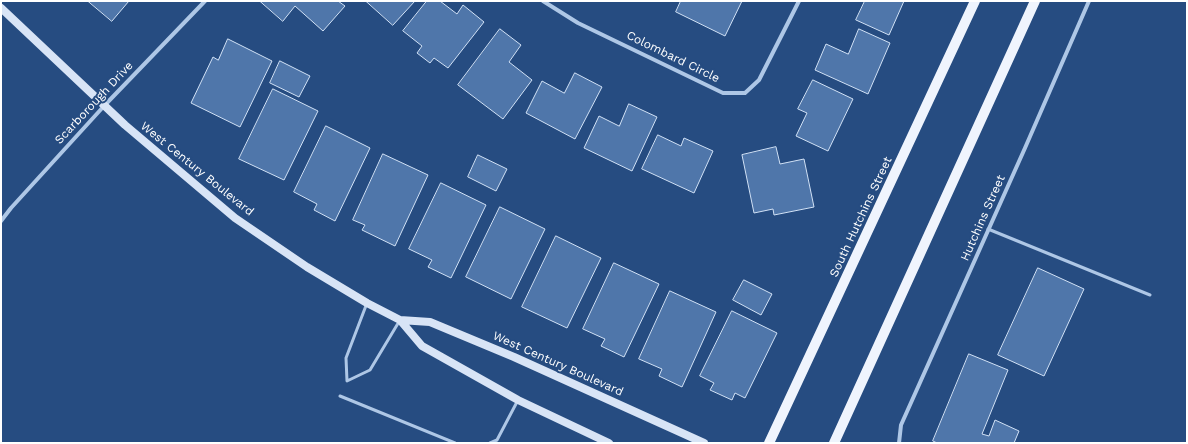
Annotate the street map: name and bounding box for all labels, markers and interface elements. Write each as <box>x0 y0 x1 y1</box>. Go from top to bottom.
street label: Colombard Circle <box>624 28 722 86</box>
street label: Scarborough Drive <box>52 59 136 147</box>
street label: West Century Boulevard <box>137 119 257 219</box>
street label: South Hutchins Street <box>827 154 895 280</box>
street label: Hutchins Street <box>958 173 1008 263</box>
street label: West Century Boulevard <box>490 329 626 399</box>

